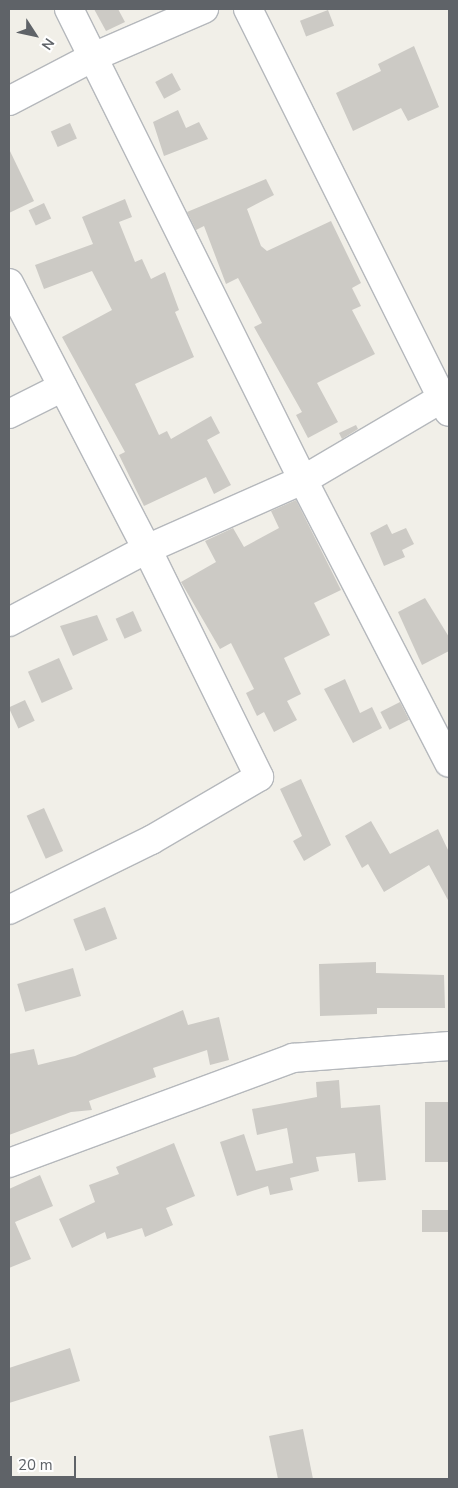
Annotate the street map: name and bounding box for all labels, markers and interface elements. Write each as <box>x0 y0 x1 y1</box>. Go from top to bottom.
north arrow <box>10 10 60 60</box>
text: N <box>37 34 58 54</box>
scale bar <box>12 1446 79 1478</box>
text: 20 m <box>18 1455 53 1475</box>

